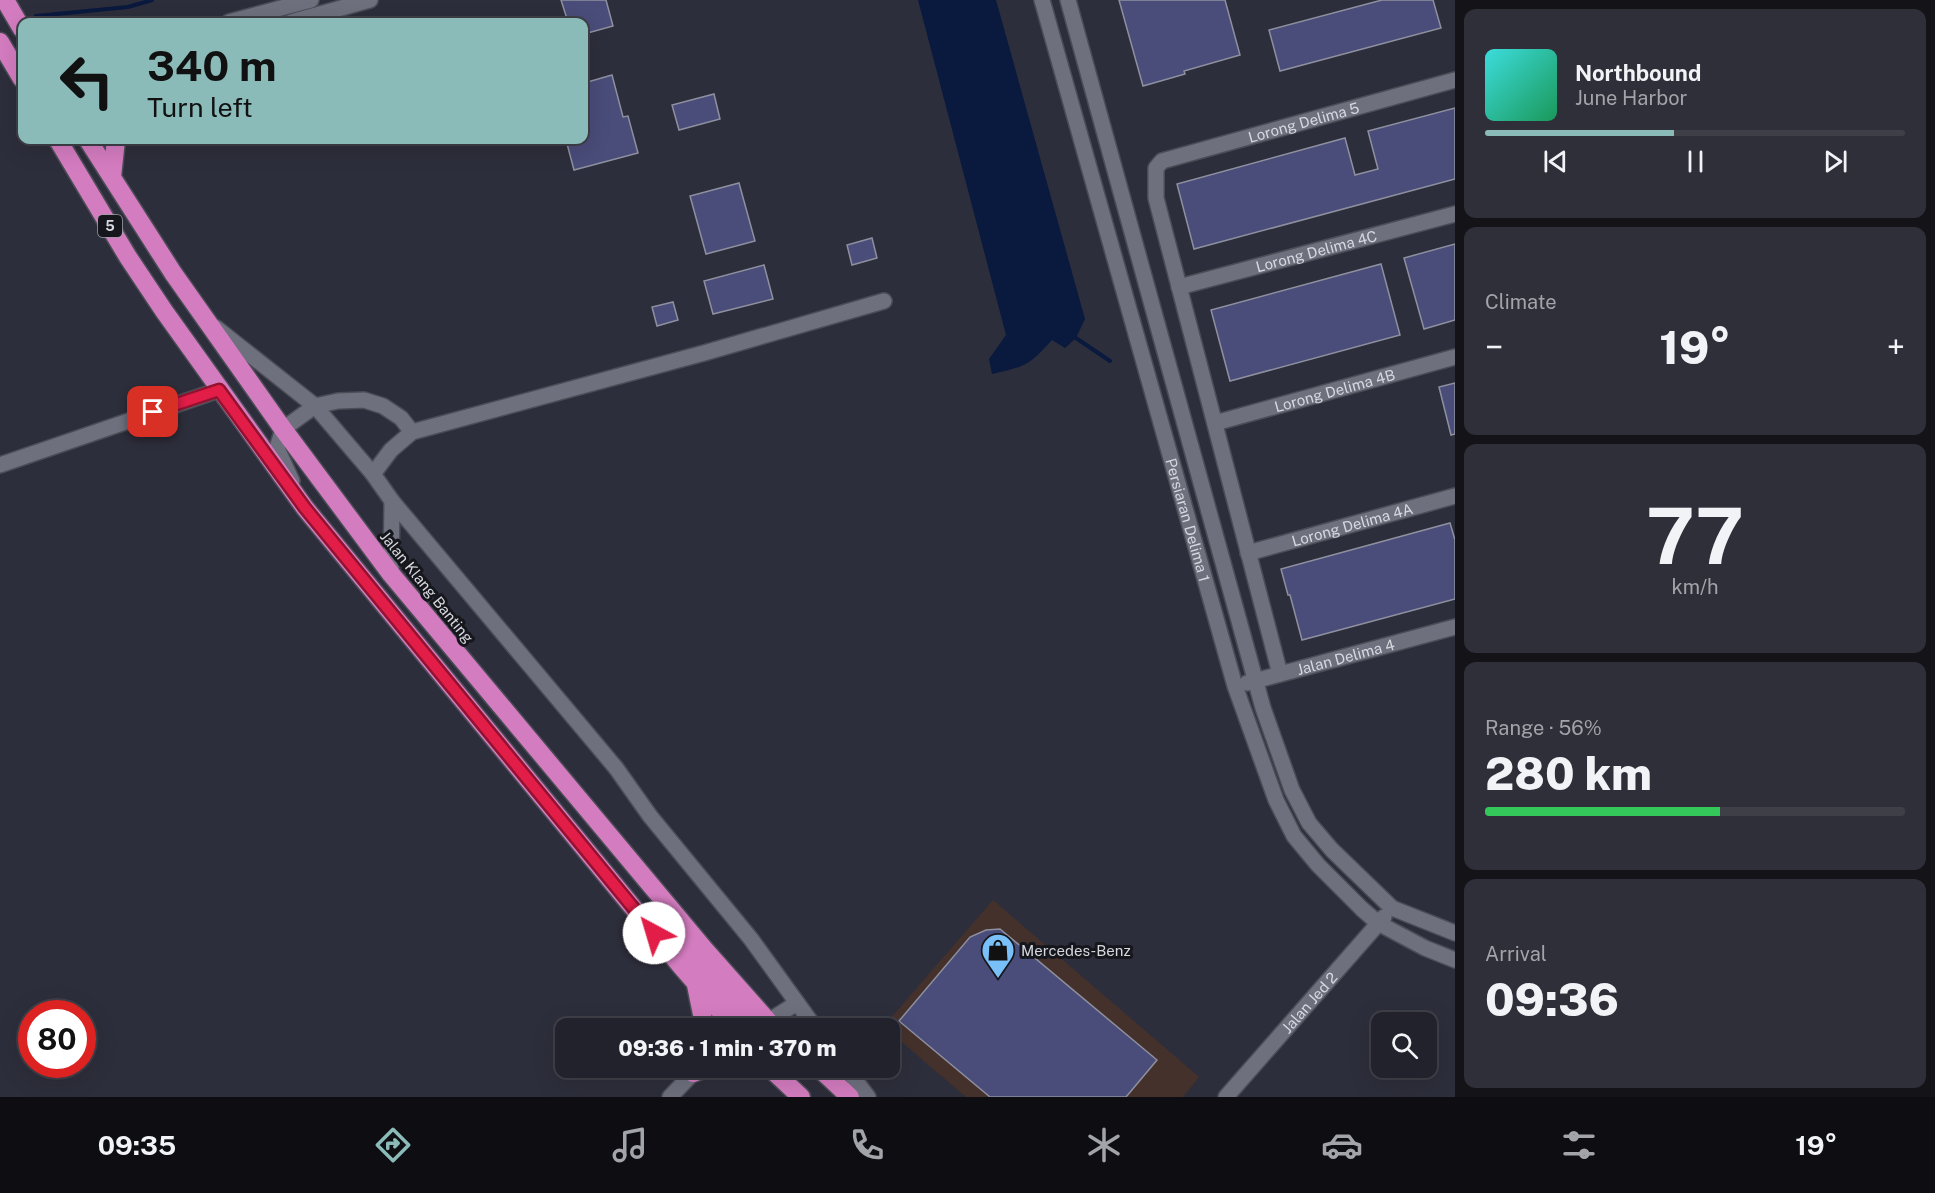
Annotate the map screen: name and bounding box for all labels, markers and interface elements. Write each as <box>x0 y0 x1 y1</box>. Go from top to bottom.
text: 340 m <box>147 41 277 90</box>
icon: left <box>48 42 126 120</box>
text: Northbound <box>1575 60 1701 86</box>
text: June Harbor <box>1575 86 1687 110</box>
text: Turn left <box>147 91 253 123</box>
street label: Lorong Delima 5 <box>1246 98 1361 145</box>
icon: previous <box>1539 145 1572 178</box>
icon: pause <box>1679 145 1712 178</box>
icon: next <box>1819 145 1852 178</box>
road number: 5 <box>98 215 122 237</box>
street label: Lorong Delima 4C <box>1254 227 1379 275</box>
text: Climate <box>1485 290 1557 314</box>
text: 19° <box>1659 321 1731 374</box>
text: − <box>1485 328 1503 366</box>
text: + <box>1887 328 1905 366</box>
street label: Lorong Delima 4B <box>1272 365 1397 415</box>
pin <box>127 386 178 437</box>
icon: arrive <box>136 395 169 428</box>
street label: Persiaran Delima 1 <box>1163 456 1214 584</box>
text: 77 <box>1646 490 1744 582</box>
street label: Lorong Delima 4A <box>1290 499 1415 549</box>
street label: Jalan Klang Banting <box>377 528 477 646</box>
text: km/h <box>1671 575 1719 599</box>
street label: Jalan Delima 4 <box>1295 635 1396 678</box>
text: Range · 56% <box>1485 716 1602 740</box>
text: 280 km <box>1485 747 1652 800</box>
position arrow <box>622 901 686 965</box>
shop icon: Mercedes-Benz <box>980 932 1016 979</box>
place label: Mercedes-Benz <box>1021 942 1131 959</box>
text: Arrival <box>1485 942 1547 966</box>
street label: Jalan Jed 2 <box>1278 968 1340 1036</box>
text: 09:36 <box>1485 973 1619 1026</box>
speed limit sign: 80 <box>18 1000 96 1078</box>
map controls <box>1371 1012 1437 1078</box>
button: search <box>1371 1012 1437 1078</box>
text: 09:36 · 1 min · 370 m <box>618 1035 837 1061</box>
icon: directions <box>372 1124 414 1166</box>
icon: music <box>609 1124 651 1166</box>
icon: phone <box>846 1124 888 1166</box>
icon: climate <box>1083 1124 1125 1166</box>
icon: car <box>1321 1124 1363 1166</box>
icon: filters <box>1558 1124 1600 1166</box>
text: 09:35 <box>98 1129 176 1161</box>
text: 19° <box>1795 1129 1837 1161</box>

